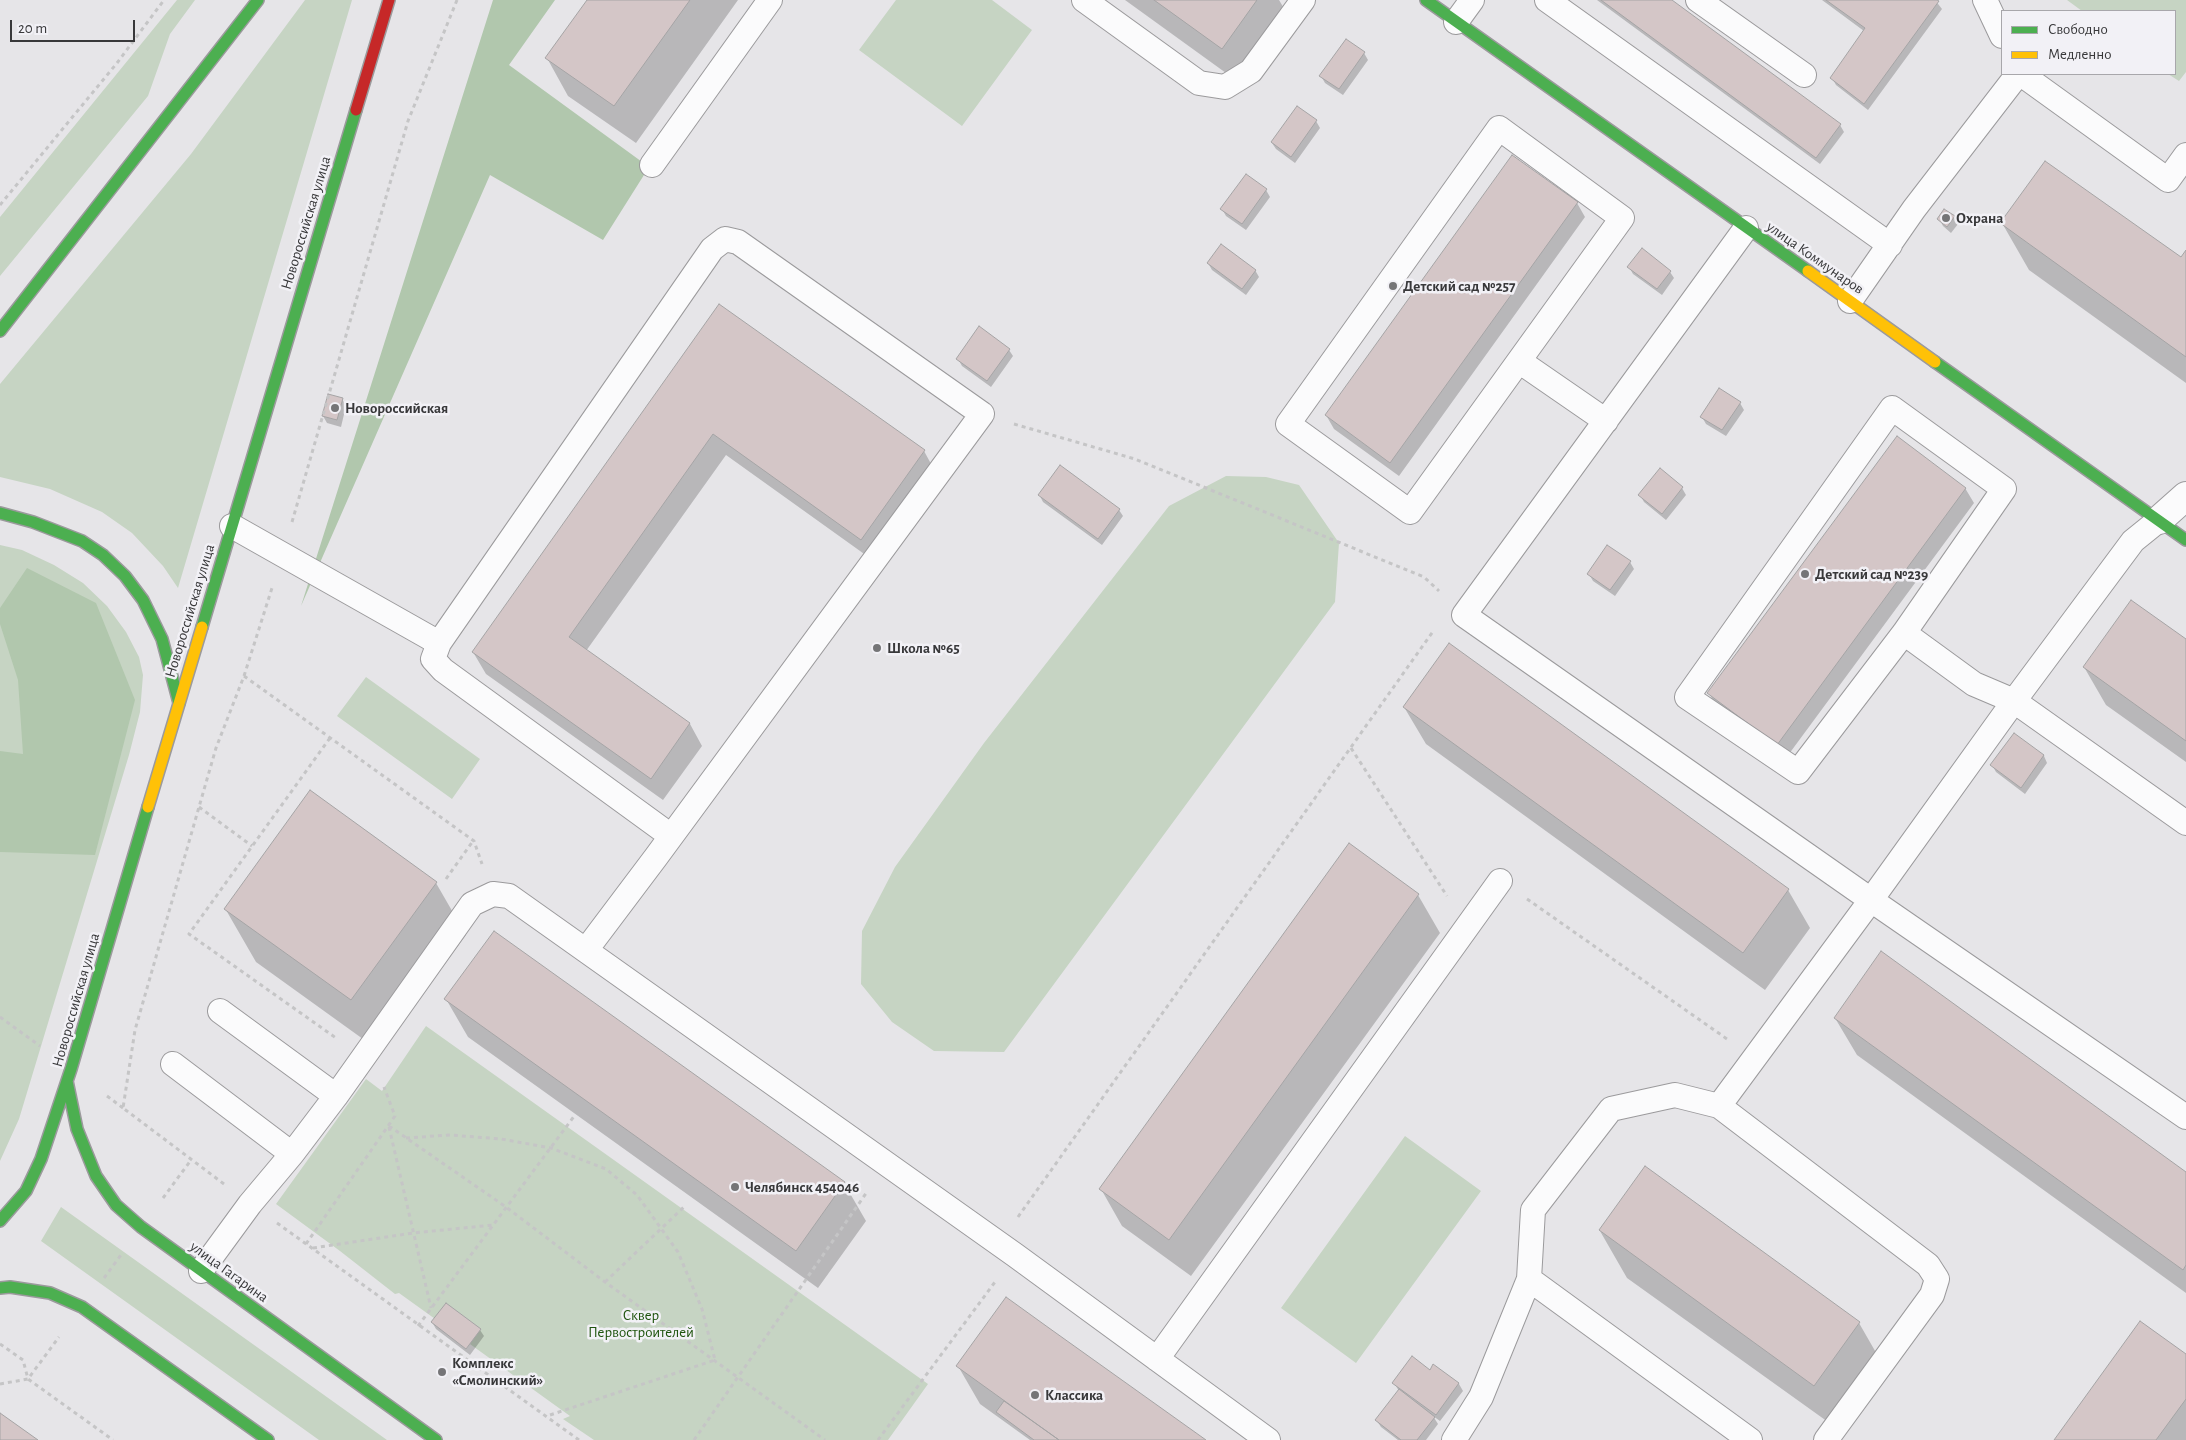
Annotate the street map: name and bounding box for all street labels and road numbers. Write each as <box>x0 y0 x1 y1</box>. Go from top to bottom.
street label: Новороссийская улица <box>277 154 335 292</box>
street label: улица Коммунаров <box>1763 218 1867 298</box>
street label: Новороссийская улица <box>161 542 219 680</box>
street label: Новороссийская улица <box>48 931 104 1069</box>
street label: улица Гагарина <box>186 1238 272 1306</box>

